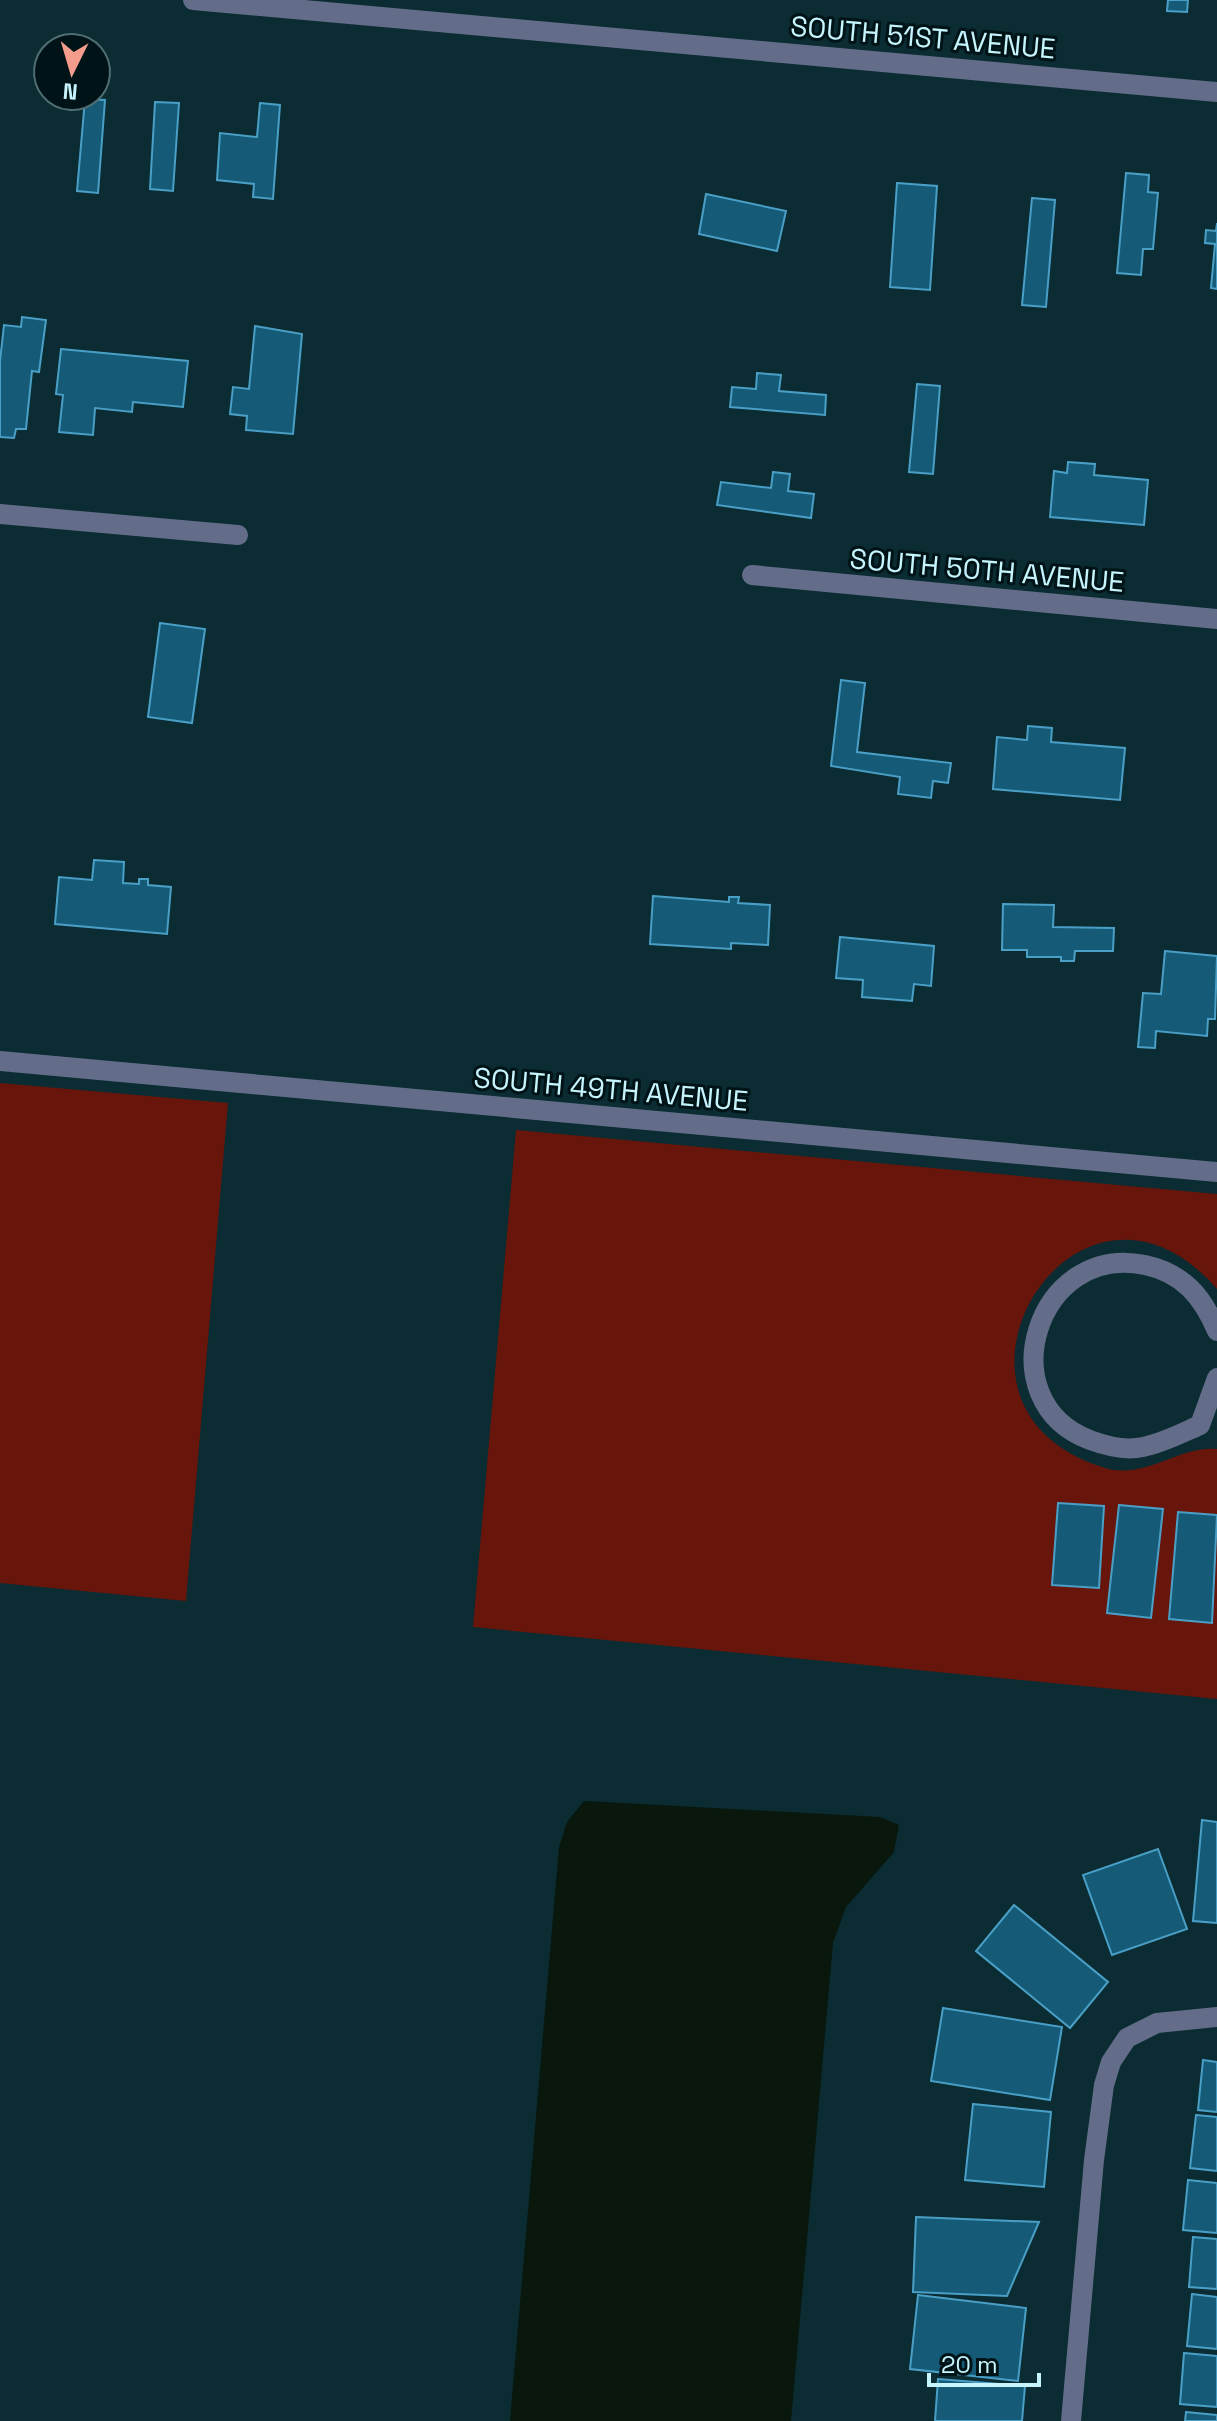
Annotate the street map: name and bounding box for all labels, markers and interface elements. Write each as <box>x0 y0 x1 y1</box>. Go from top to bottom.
street label: SOUTH 51ST AVENUE <box>789 7 1057 67</box>
north arrow <box>32 32 112 112</box>
text: N <box>62 77 79 107</box>
street label: SOUTH 50TH AVENUE <box>848 540 1126 600</box>
street label: SOUTH 49TH AVENUE <box>472 1059 750 1119</box>
scale bar <box>929 2337 1039 2387</box>
text: 20 m <box>941 2349 998 2380</box>

